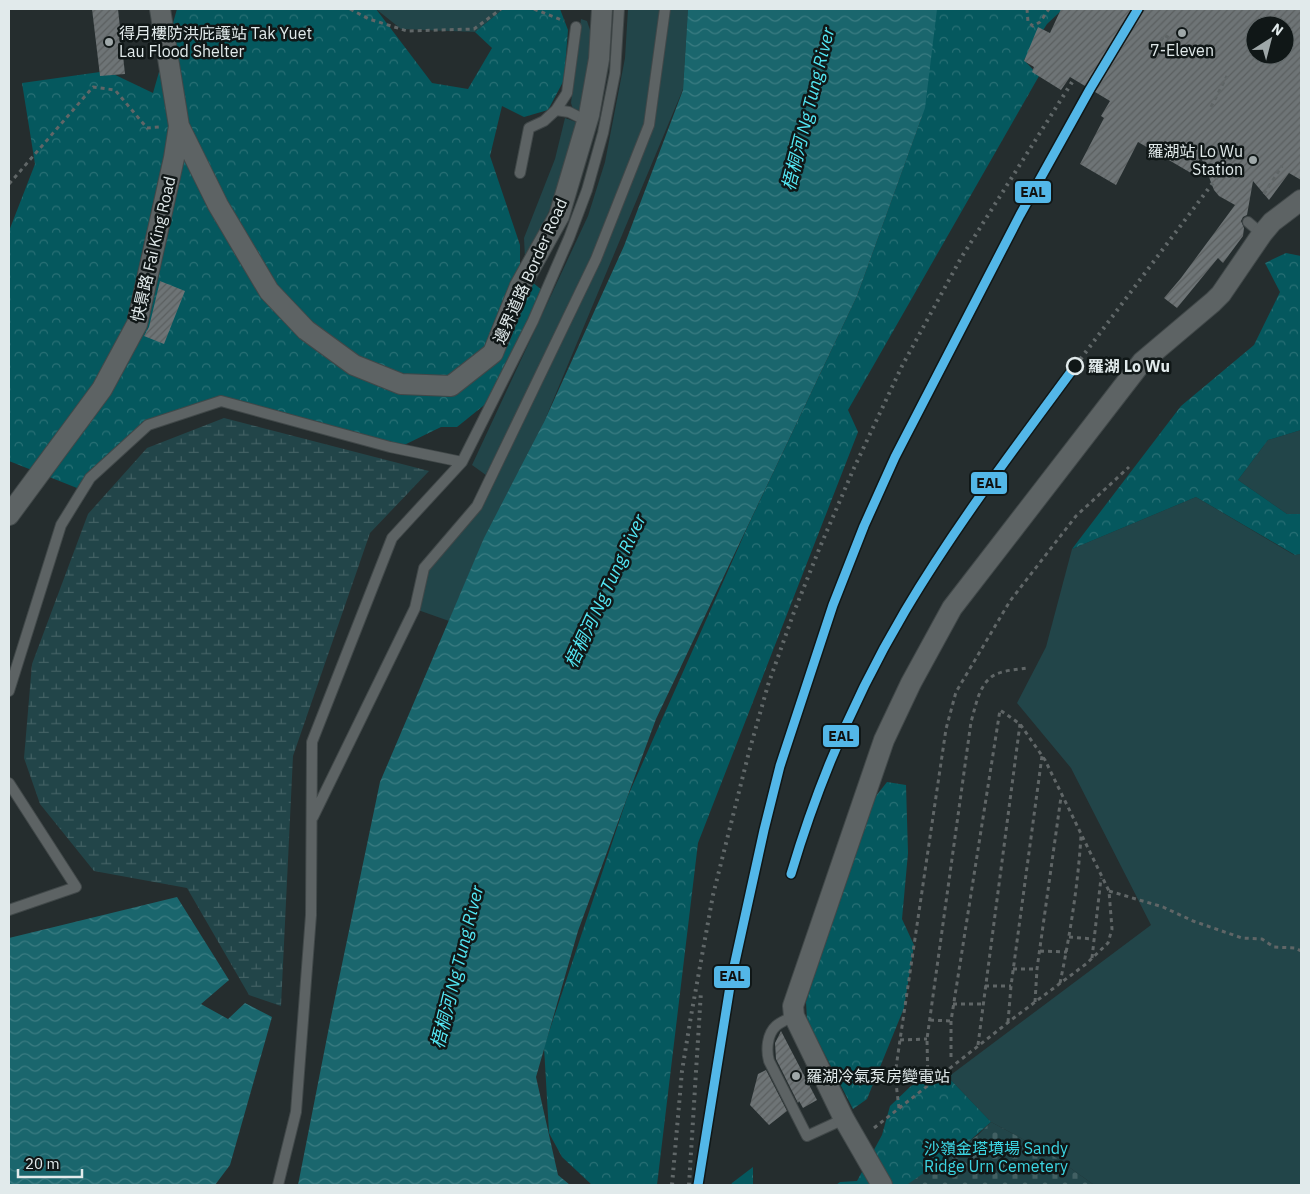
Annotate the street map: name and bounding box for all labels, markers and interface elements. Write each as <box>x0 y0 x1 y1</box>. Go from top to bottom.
north arrow <box>1245 15 1295 65</box>
text: N <box>1268 19 1287 40</box>
place label: 得月樓防洪庇護站 Tak Yuet Lau Flood Shelter <box>119 23 312 61</box>
water label: 梧桐河 Ng Tung River <box>777 25 839 193</box>
marker: 7-Eleven <box>1176 27 1188 39</box>
marker: 得月樓防洪庇護站 Tak Yuet Lau Flood Shelter <box>103 36 115 48</box>
place label: 7-Eleven <box>1150 40 1214 60</box>
place label: 羅湖站 Lo Wu Station <box>1147 141 1243 179</box>
marker: 羅湖站 Lo Wu Station <box>1247 154 1259 166</box>
street label: 快景路 Fai King Road <box>127 174 179 324</box>
line badge: EAL <box>1014 180 1052 204</box>
text: EAL <box>1020 183 1046 201</box>
street label: 邊界道路 Border Road <box>489 195 571 347</box>
place label: 羅湖 Lo Wu <box>1088 356 1170 376</box>
marker: 羅湖 Lo Wu <box>1066 357 1084 375</box>
line badge: EAL <box>970 471 1008 495</box>
text: EAL <box>976 474 1002 492</box>
water label: 梧桐河 Ng Tung River <box>559 510 651 672</box>
line badge: EAL <box>822 724 860 748</box>
text: EAL <box>828 727 854 745</box>
water label: 梧桐河 Ng Tung River <box>426 883 488 1051</box>
line badge: EAL <box>713 965 751 989</box>
text: EAL <box>719 967 745 985</box>
place label: 羅湖冷氣泵房變電站 <box>806 1066 950 1086</box>
marker: 羅湖冷氣泵房變電站 <box>790 1070 802 1082</box>
park label: 沙嶺金塔墳場 Sandy Ridge Urn Cemetery <box>924 1138 1068 1176</box>
scale bar <box>18 1146 81 1178</box>
text: 20 m <box>25 1154 60 1173</box>

